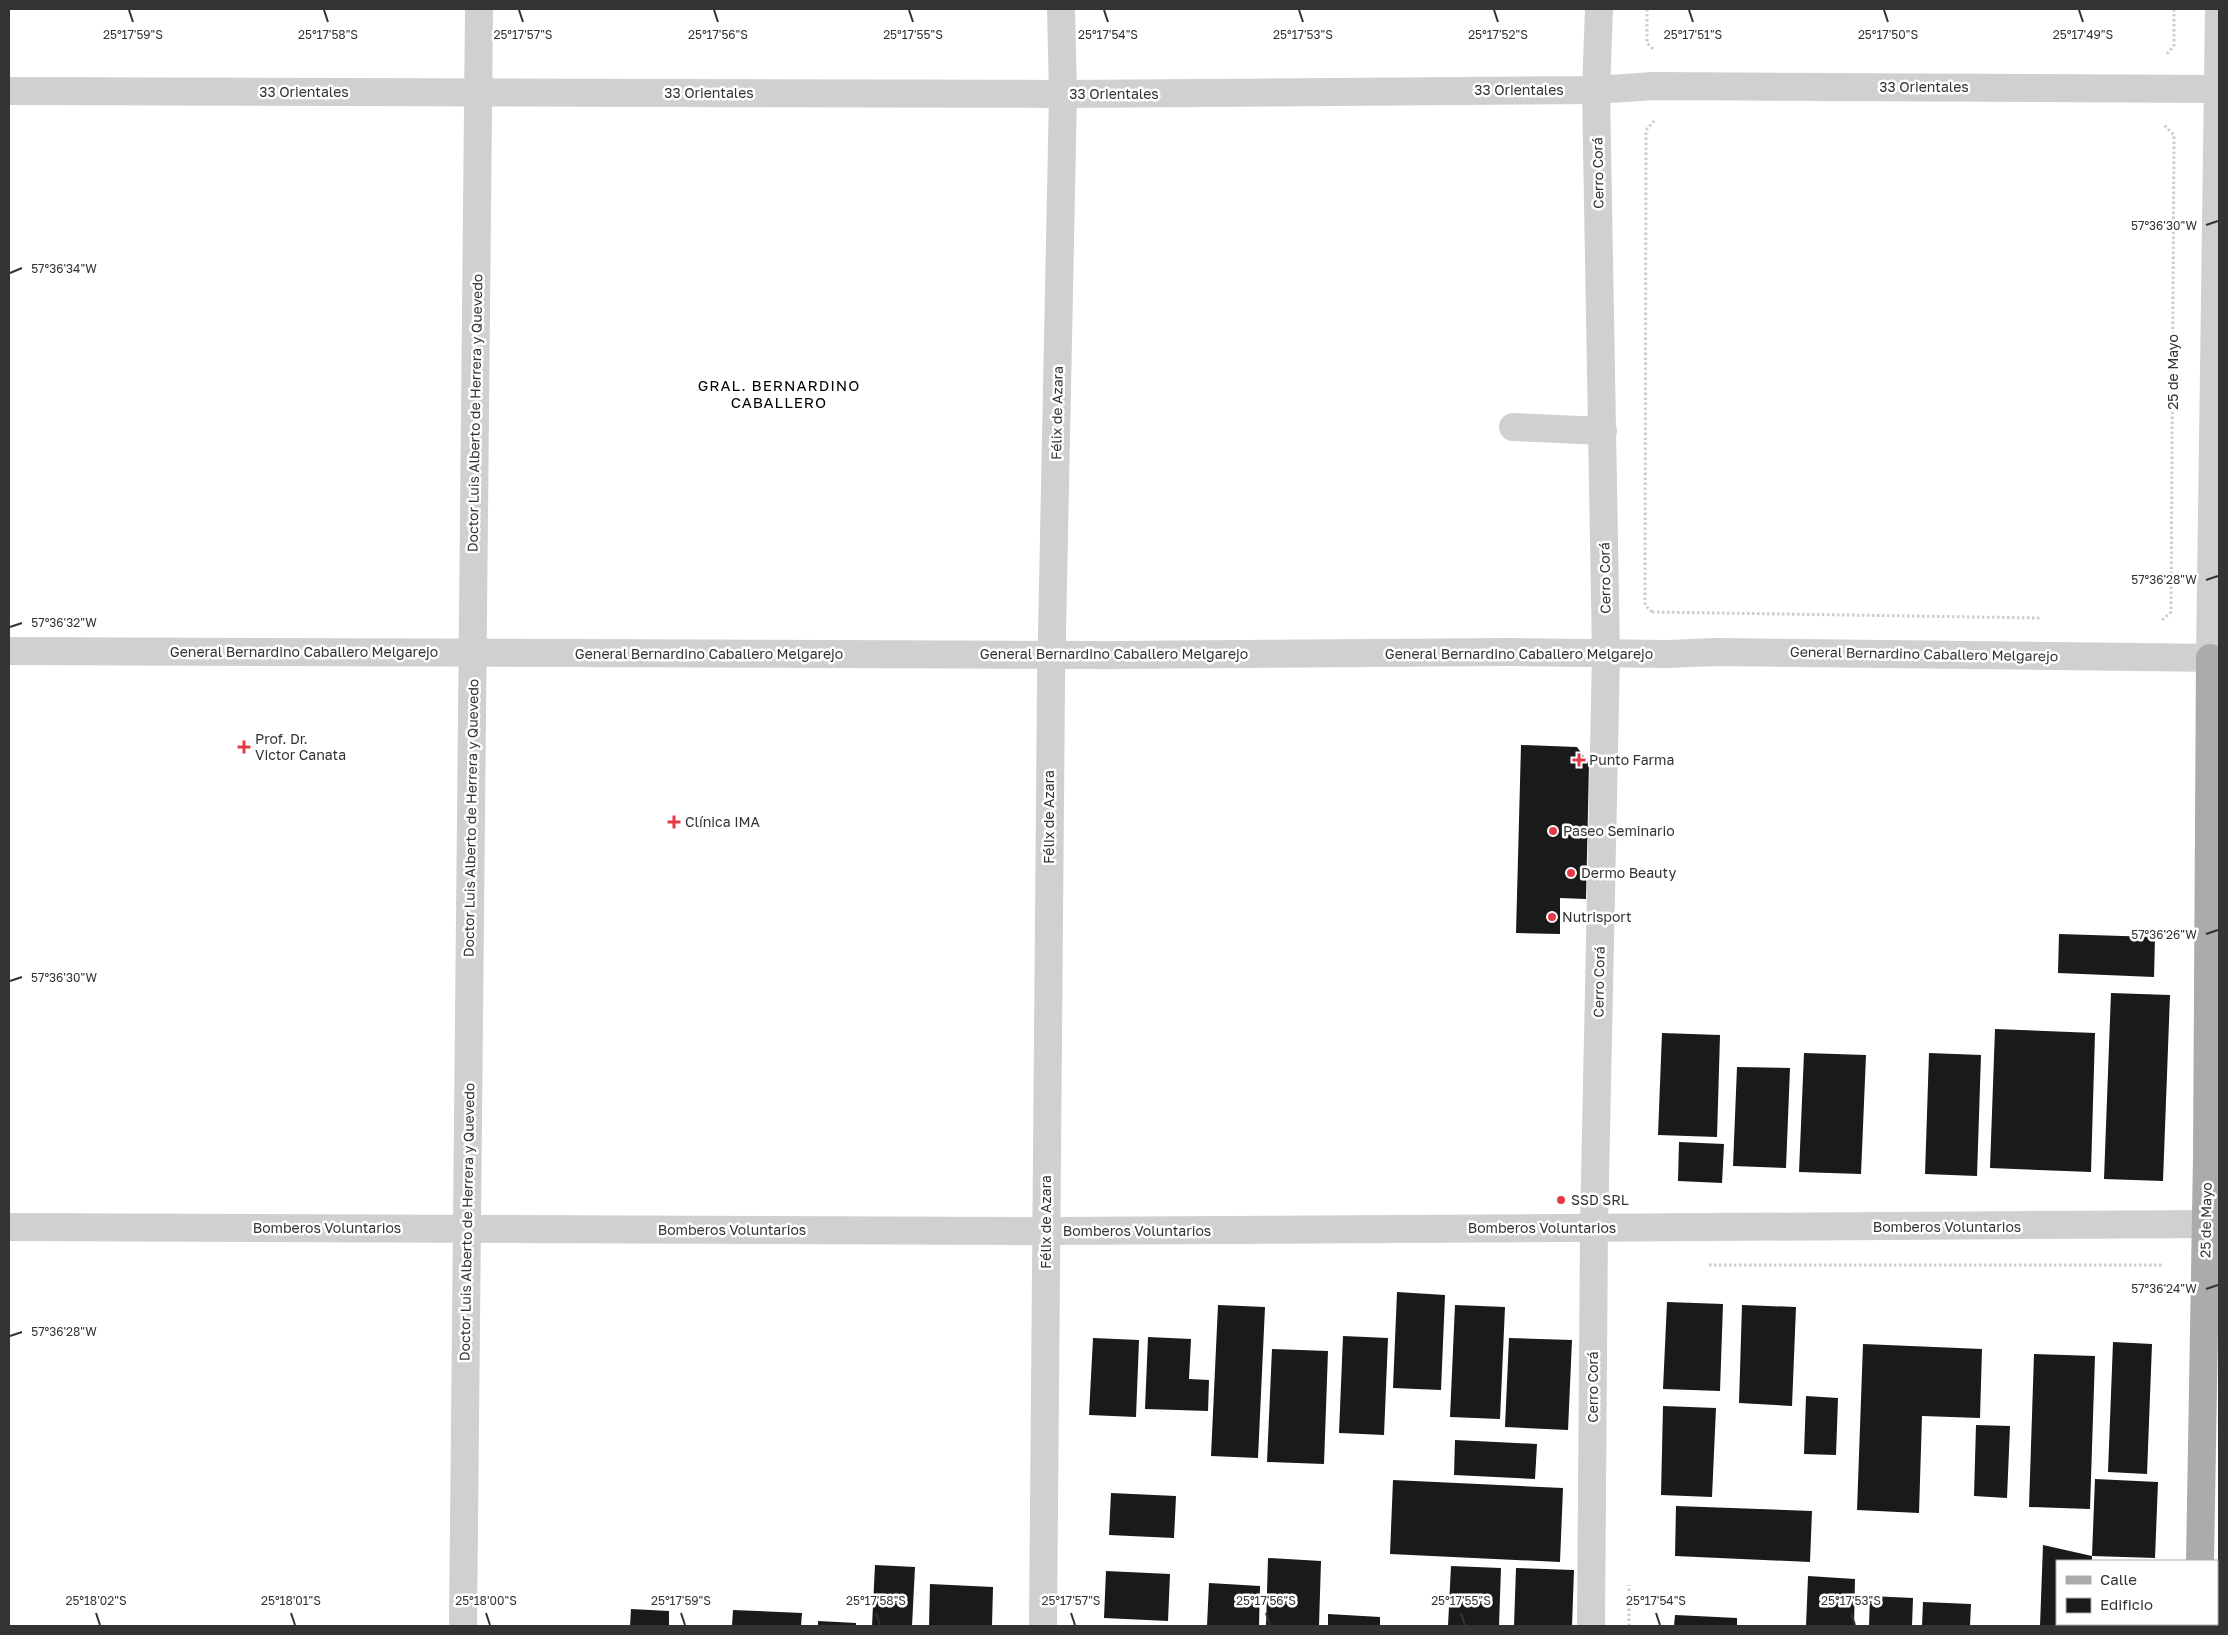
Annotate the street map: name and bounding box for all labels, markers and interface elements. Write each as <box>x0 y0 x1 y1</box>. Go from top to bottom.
text: 25°17'59"S <box>103 27 163 42</box>
text: 25°17'58"S <box>298 27 358 42</box>
text: 25°17'57"S <box>493 27 553 42</box>
text: 25°17'56"S <box>688 27 748 42</box>
text: 25°17'55"S <box>883 27 943 42</box>
text: 25°17'54"S <box>1078 27 1138 42</box>
text: 25°17'53"S <box>1273 27 1333 42</box>
text: 25°17'52"S <box>1468 27 1528 42</box>
text: 25°17'51"S <box>1664 27 1723 42</box>
text: 25°17'50"S <box>1858 27 1918 42</box>
text: 25°17'49"S <box>2053 27 2113 42</box>
street label: 33 Orientales <box>1879 78 1969 95</box>
street label: 33 Orientales <box>1474 81 1564 98</box>
street label: 33 Orientales <box>259 83 349 100</box>
street label: 33 Orientales <box>664 84 754 101</box>
street label: 33 Orientales <box>1069 85 1159 102</box>
street label: Cerro Corá <box>1588 137 1607 209</box>
text: 57°36'30"W <box>2131 218 2197 233</box>
text: 57°36'34"W <box>31 261 97 276</box>
street label: Doctor Luis Alberto de Herrera y Quevedo <box>464 274 485 552</box>
street label: 25 de Mayo <box>2164 334 2181 410</box>
street label: Félix de Azara <box>1047 366 1066 460</box>
district label: GRAL. BERNARDINO CABALLERO <box>698 376 860 411</box>
street label: Cerro Corá <box>1595 542 1614 614</box>
text: 57°36'28"W <box>2131 572 2197 587</box>
text: 57°36'32"W <box>31 615 97 630</box>
street label: General Bernardino Caballero Melgarejo <box>170 643 438 660</box>
street label: General Bernardino Caballero Melgarejo <box>1790 643 2058 664</box>
street label: General Bernardino Caballero Melgarejo <box>575 645 843 662</box>
street label: General Bernardino Caballero Melgarejo <box>980 645 1248 662</box>
street label: General Bernardino Caballero Melgarejo <box>1385 645 1653 662</box>
street label: Doctor Luis Alberto de Herrera y Quevedo <box>460 679 481 957</box>
place label: Prof. Dr. Victor Canata <box>255 730 346 763</box>
marker: Prof. Dr. Victor Canata <box>237 740 251 754</box>
place label: Punto Farma <box>1589 751 1674 768</box>
marker: Punto Farma <box>1573 754 1585 766</box>
street label: Félix de Azara <box>1040 770 1057 864</box>
place label: Clínica IMA <box>685 813 761 830</box>
marker: Clínica IMA <box>667 815 681 829</box>
place label: Paseo Seminario <box>1563 822 1675 839</box>
marker: Paseo Seminario <box>1547 825 1559 837</box>
place label: Dermo Beauty <box>1581 864 1676 881</box>
marker: Dermo Beauty <box>1565 867 1577 879</box>
place label: Nutrisport <box>1562 908 1632 925</box>
marker: Nutrisport <box>1546 911 1558 923</box>
text: 57°36'26"W <box>2131 927 2197 942</box>
street label: Cerro Corá <box>1589 946 1608 1018</box>
text: 57°36'30"W <box>31 970 97 985</box>
street label: Doctor Luis Alberto de Herrera y Quevedo <box>456 1083 477 1361</box>
street label: Félix de Azara <box>1037 1175 1054 1269</box>
street label: 25 de Mayo <box>2196 1182 2215 1258</box>
place label: SSD SRL <box>1571 1191 1629 1208</box>
marker: SSD SRL <box>1555 1194 1567 1206</box>
street label: Bomberos Voluntarios <box>1873 1218 2021 1235</box>
street label: Bomberos Voluntarios <box>253 1219 401 1236</box>
street label: Bomberos Voluntarios <box>1468 1219 1616 1236</box>
street label: Bomberos Voluntarios <box>658 1221 806 1238</box>
street label: Bomberos Voluntarios <box>1063 1222 1211 1239</box>
text: 57°36'24"W <box>2131 1281 2197 1296</box>
text: 57°36'28"W <box>31 1324 97 1339</box>
street label: Cerro Corá <box>1584 1351 1601 1423</box>
legend <box>2056 1560 2218 1625</box>
text: Calle <box>2100 1570 2137 1588</box>
text: 25°18'02"S <box>65 1593 127 1608</box>
text: 25°18'01"S <box>261 1593 321 1608</box>
text: 25°18'00"S <box>455 1593 517 1608</box>
text: 25°17'59"S <box>651 1593 711 1608</box>
text: 25°17'58"S <box>846 1593 906 1608</box>
text: 25°17'57"S <box>1041 1593 1101 1608</box>
text: 25°17'56"S <box>1236 1593 1296 1608</box>
text: 25°17'55"S <box>1431 1593 1491 1608</box>
text: 25°17'54"S <box>1626 1593 1686 1608</box>
text: 25°17'53"S <box>1821 1593 1881 1608</box>
text: Edificio <box>2100 1595 2153 1613</box>

